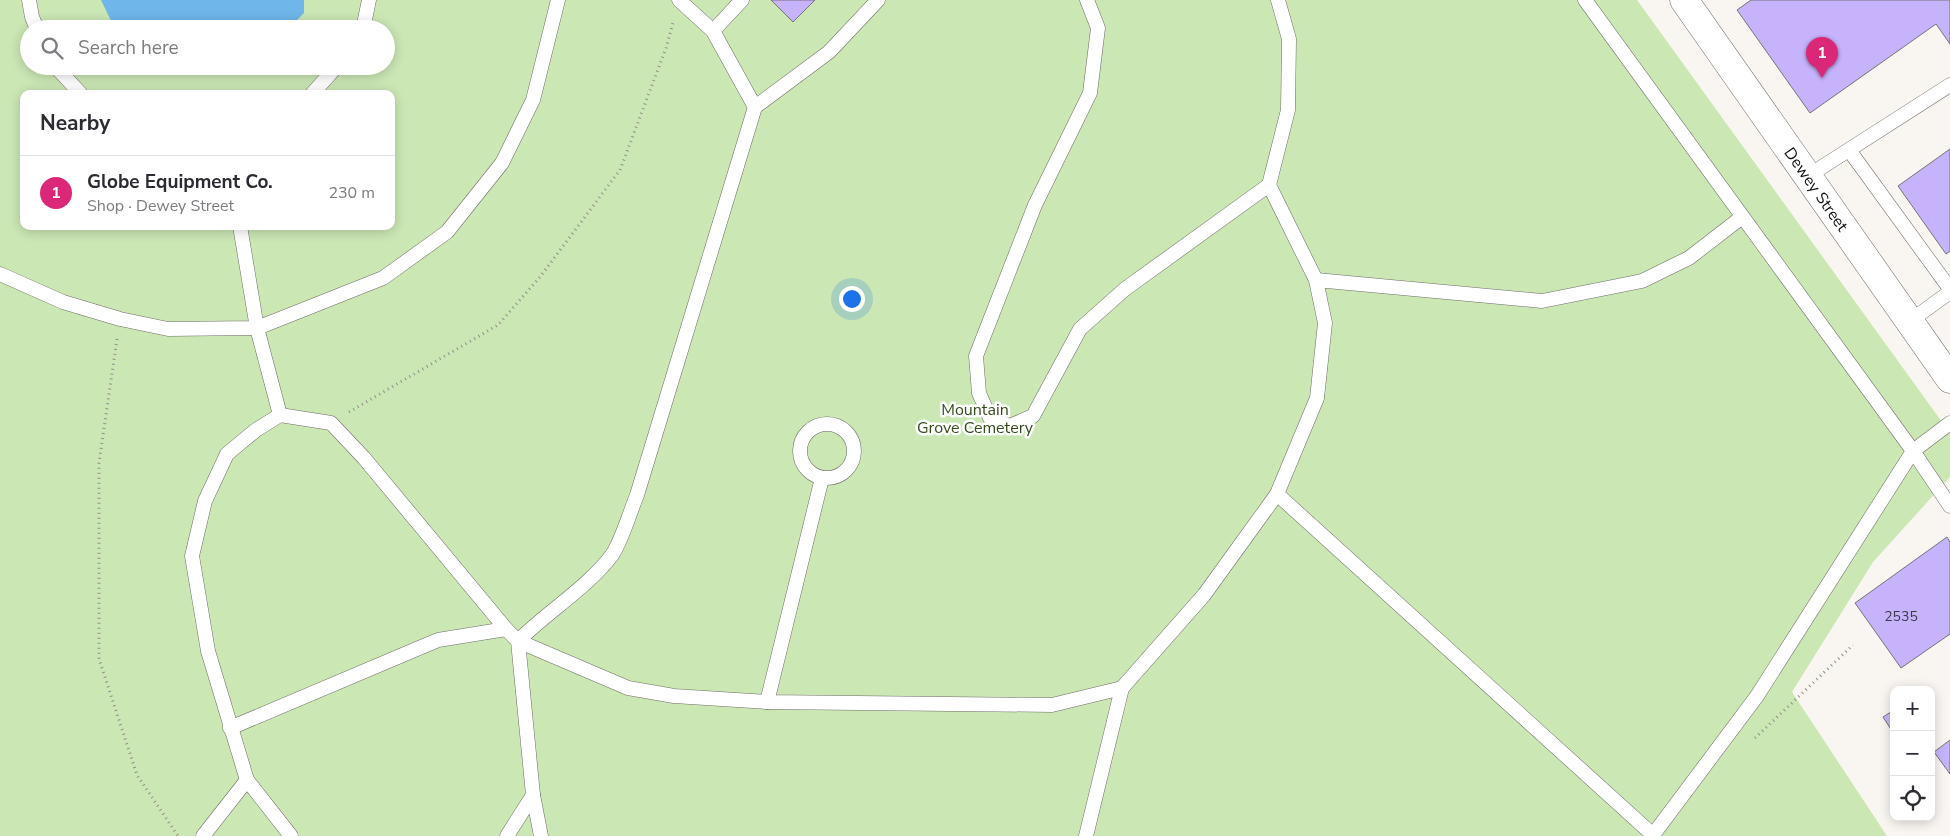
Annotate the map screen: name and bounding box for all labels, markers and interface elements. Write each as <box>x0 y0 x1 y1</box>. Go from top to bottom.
search box <box>20 20 395 75</box>
icon: search <box>38 34 66 62</box>
text: Search here <box>78 35 179 61</box>
pin: 1 <box>1806 37 1838 78</box>
text: Nearby <box>40 109 110 137</box>
street label: Dewey Street <box>1779 143 1853 236</box>
text: Globe Equipment Co. <box>87 169 273 195</box>
text: 1 <box>51 182 61 204</box>
text: 230 m <box>328 182 375 204</box>
text: Shop · Dewey Street <box>87 195 234 217</box>
your location <box>839 286 865 312</box>
park label: Mountain Grove Cemetery <box>917 399 1034 439</box>
house number: 2535 <box>1884 607 1918 626</box>
map controls <box>1890 686 1935 821</box>
button: + <box>1890 686 1935 731</box>
button: − <box>1890 731 1935 776</box>
button: locate <box>1890 776 1935 821</box>

